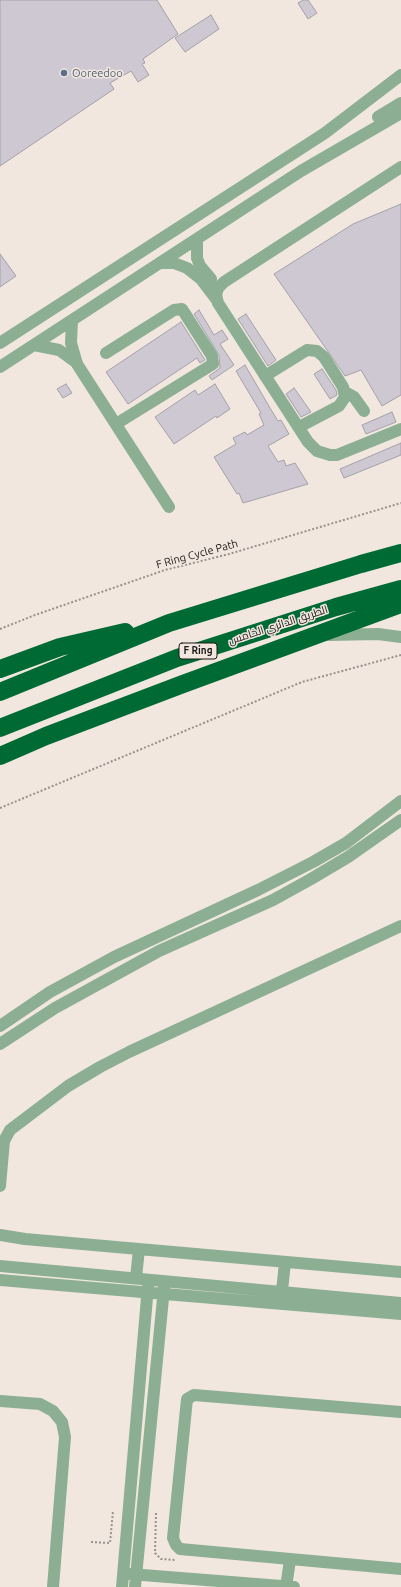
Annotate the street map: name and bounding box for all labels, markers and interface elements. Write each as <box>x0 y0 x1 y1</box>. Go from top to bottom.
place label: Ooreedoo <box>72 66 123 80</box>
marker: Ooreedoo <box>59 68 69 78</box>
street label: F Ring Cycle Path <box>155 537 239 571</box>
street label: الطريق الدائري الخامس <box>227 603 329 647</box>
road number: F Ring <box>179 643 217 659</box>

